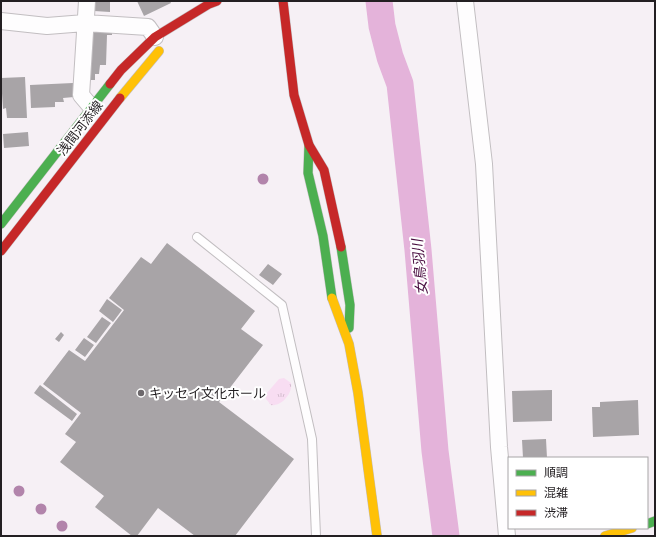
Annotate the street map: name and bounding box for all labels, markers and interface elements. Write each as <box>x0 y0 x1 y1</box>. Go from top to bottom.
street label: 浅間河添線 <box>54 98 106 158</box>
water label: 女鳥羽川 <box>409 236 431 296</box>
place label: キッセイ文化ホール <box>149 386 266 401</box>
marker: キッセイ文化ホール <box>136 388 146 398</box>
legend <box>508 457 648 529</box>
text: 順調 <box>544 466 568 480</box>
text: 混雑 <box>544 486 568 500</box>
text: 渋滞 <box>544 506 568 520</box>

